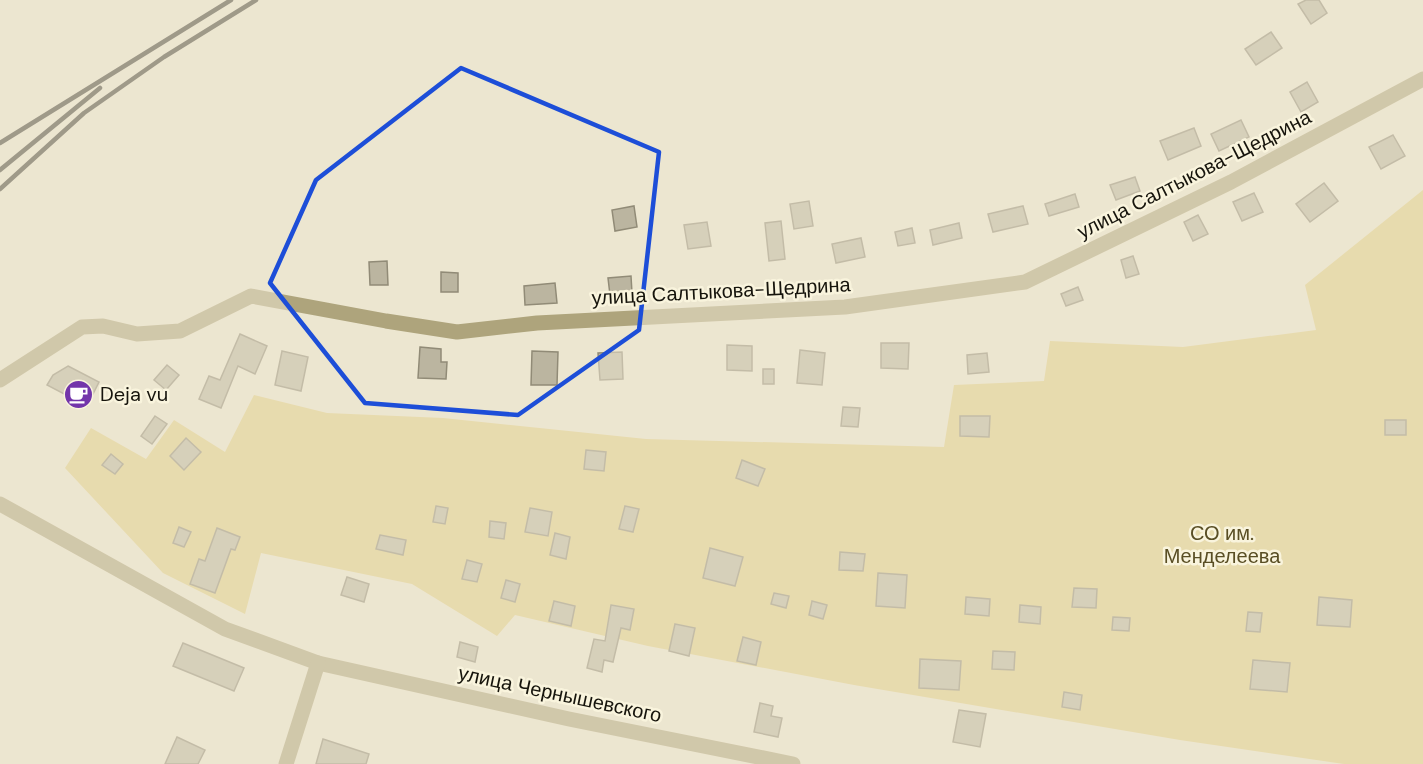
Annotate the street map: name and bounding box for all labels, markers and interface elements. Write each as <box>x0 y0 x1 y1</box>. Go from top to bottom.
street label: улица Салтыкова-Щедрина <box>1073 103 1316 244</box>
street label: улица Салтыкова-Щедрина <box>591 271 852 311</box>
cafe icon: Deja vu <box>63 378 95 410</box>
place label: Deja vu <box>100 381 168 407</box>
park label: СО им. Менделеева <box>1164 520 1281 569</box>
street label: улица Чернышевского <box>456 660 664 728</box>

